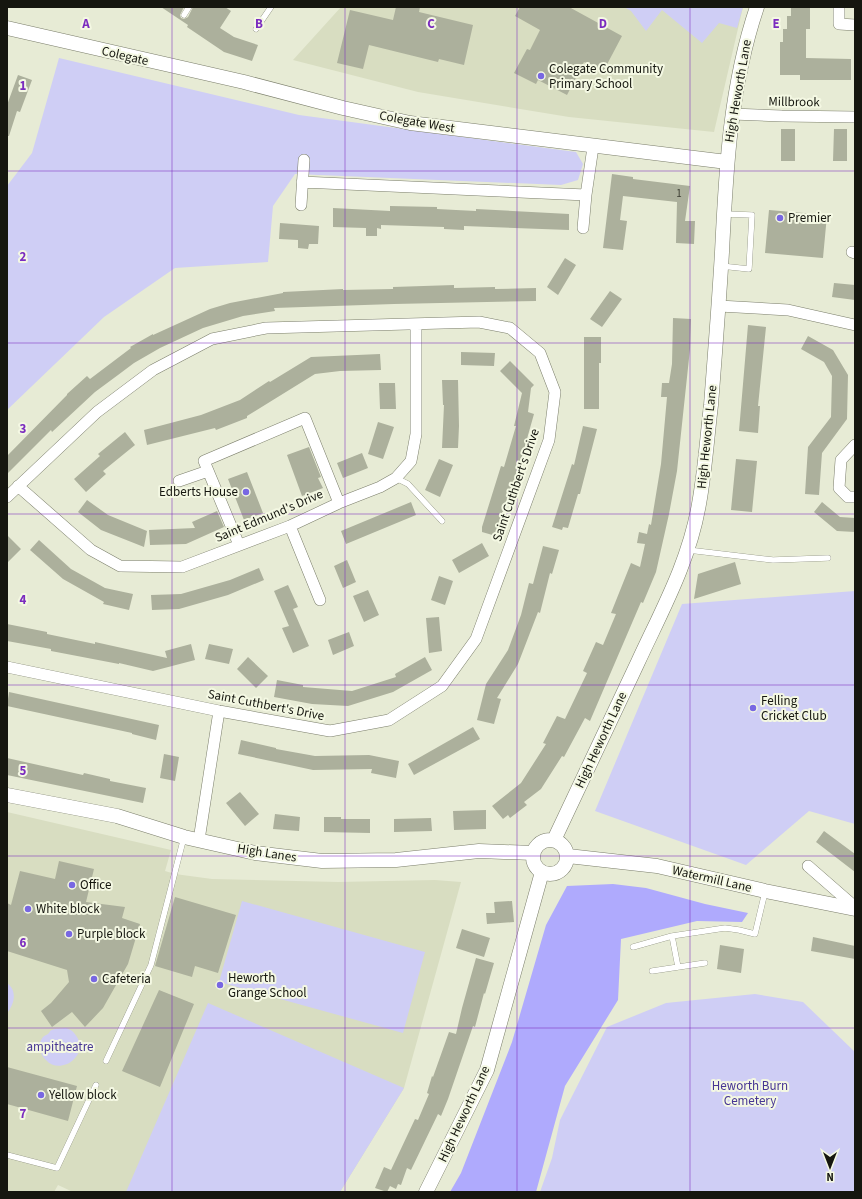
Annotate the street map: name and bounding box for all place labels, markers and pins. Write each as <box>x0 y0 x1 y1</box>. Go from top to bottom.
place label: Colegate Community Primary School <box>549 60 663 93</box>
marker: Colegate Community Primary School <box>536 71 546 81</box>
place label: Premier <box>788 209 832 227</box>
marker: Premier <box>775 213 785 223</box>
place label: Edberts House <box>159 483 238 501</box>
marker: Edberts House <box>241 487 251 497</box>
place label: Felling Cricket Club <box>761 692 827 725</box>
marker: Felling Cricket Club <box>748 703 758 713</box>
place label: Office <box>80 876 111 894</box>
marker: Office <box>67 880 77 890</box>
place label: White block <box>36 900 100 918</box>
marker: White block <box>23 904 33 914</box>
place label: Purple block <box>77 925 146 943</box>
marker: Purple block <box>64 929 74 939</box>
place label: Heworth Grange School <box>228 969 307 1002</box>
place label: Cafeteria <box>102 970 151 988</box>
marker: Cafeteria <box>89 974 99 984</box>
marker: Heworth Grange School <box>215 980 225 990</box>
place label: Yellow block <box>48 1086 117 1104</box>
marker: Yellow block <box>36 1090 46 1100</box>

